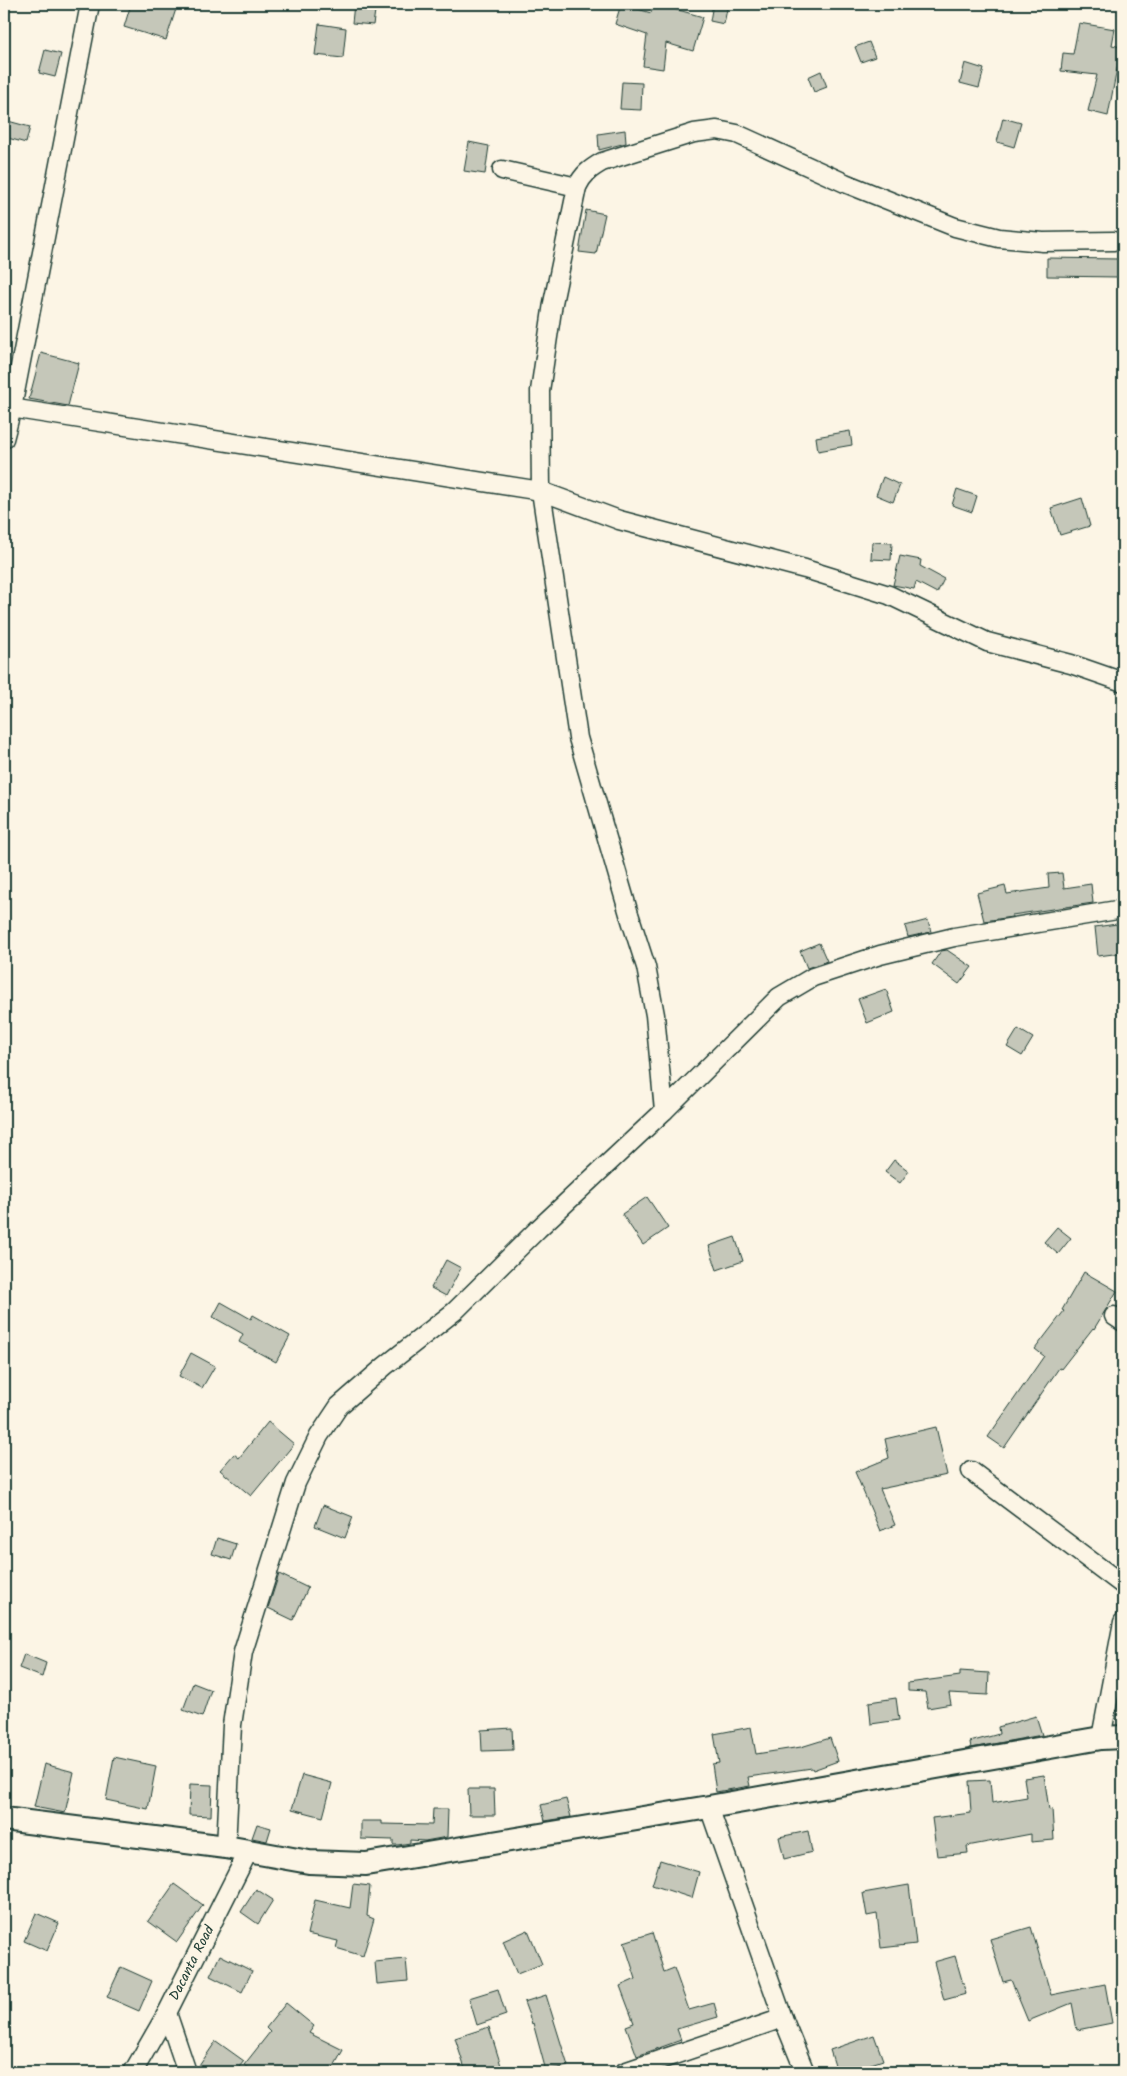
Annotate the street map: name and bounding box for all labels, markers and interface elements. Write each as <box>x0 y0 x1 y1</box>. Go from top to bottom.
street label: Dacanta Road <box>164 1921 221 2004</box>

